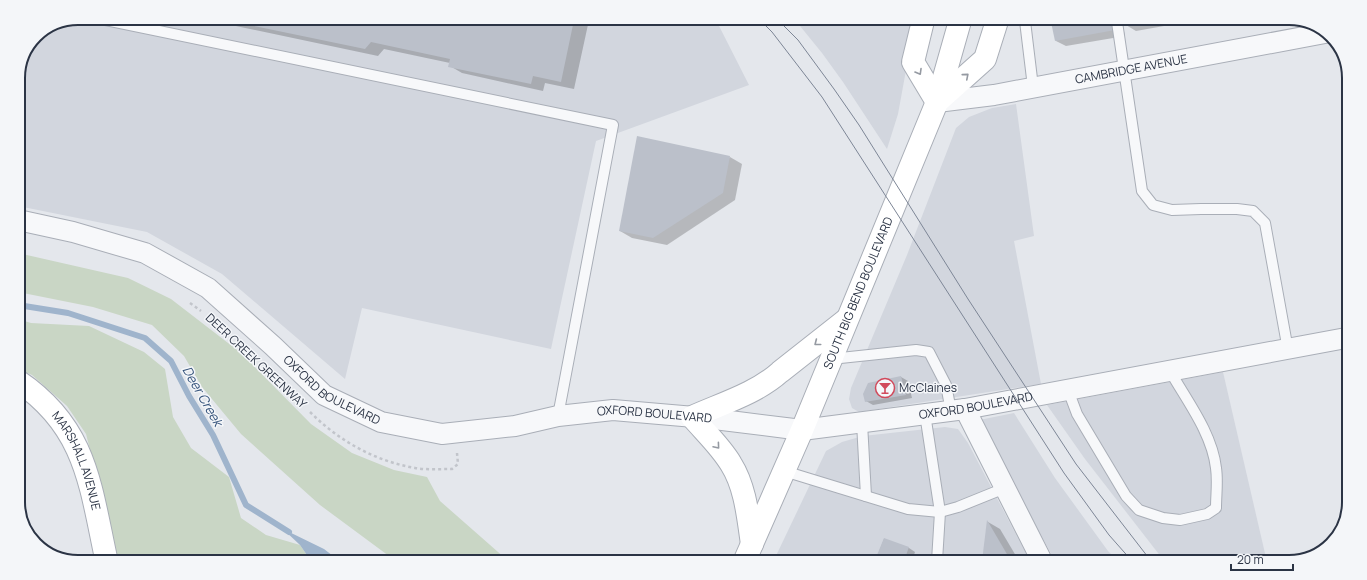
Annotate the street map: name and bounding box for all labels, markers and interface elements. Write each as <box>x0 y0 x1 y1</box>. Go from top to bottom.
street label: CAMBRIDGE AVENUE <box>1074 50 1189 88</box>
one-way arrow <box>914 67 922 74</box>
one-way arrow <box>961 74 969 81</box>
street label: SOUTH BIG BEND BOULEVARD <box>819 214 897 372</box>
street label: DEER CREEK GREENWAY <box>202 309 311 412</box>
one-way arrow <box>814 338 821 345</box>
street label: OXFORD BOULEVARD <box>280 351 383 429</box>
water label: Deer Creek <box>179 363 229 432</box>
bar icon: McClaines <box>874 377 896 399</box>
place label: McClaines <box>899 379 957 396</box>
street label: OXFORD BOULEVARD <box>918 388 1034 423</box>
street label: OXFORD BOULEVARD <box>596 401 713 427</box>
street label: MARSHALL AVENUE <box>48 407 105 512</box>
one-way arrow <box>713 442 720 449</box>
scale bar <box>1231 546 1293 572</box>
text: 20 m <box>1237 551 1264 568</box>

